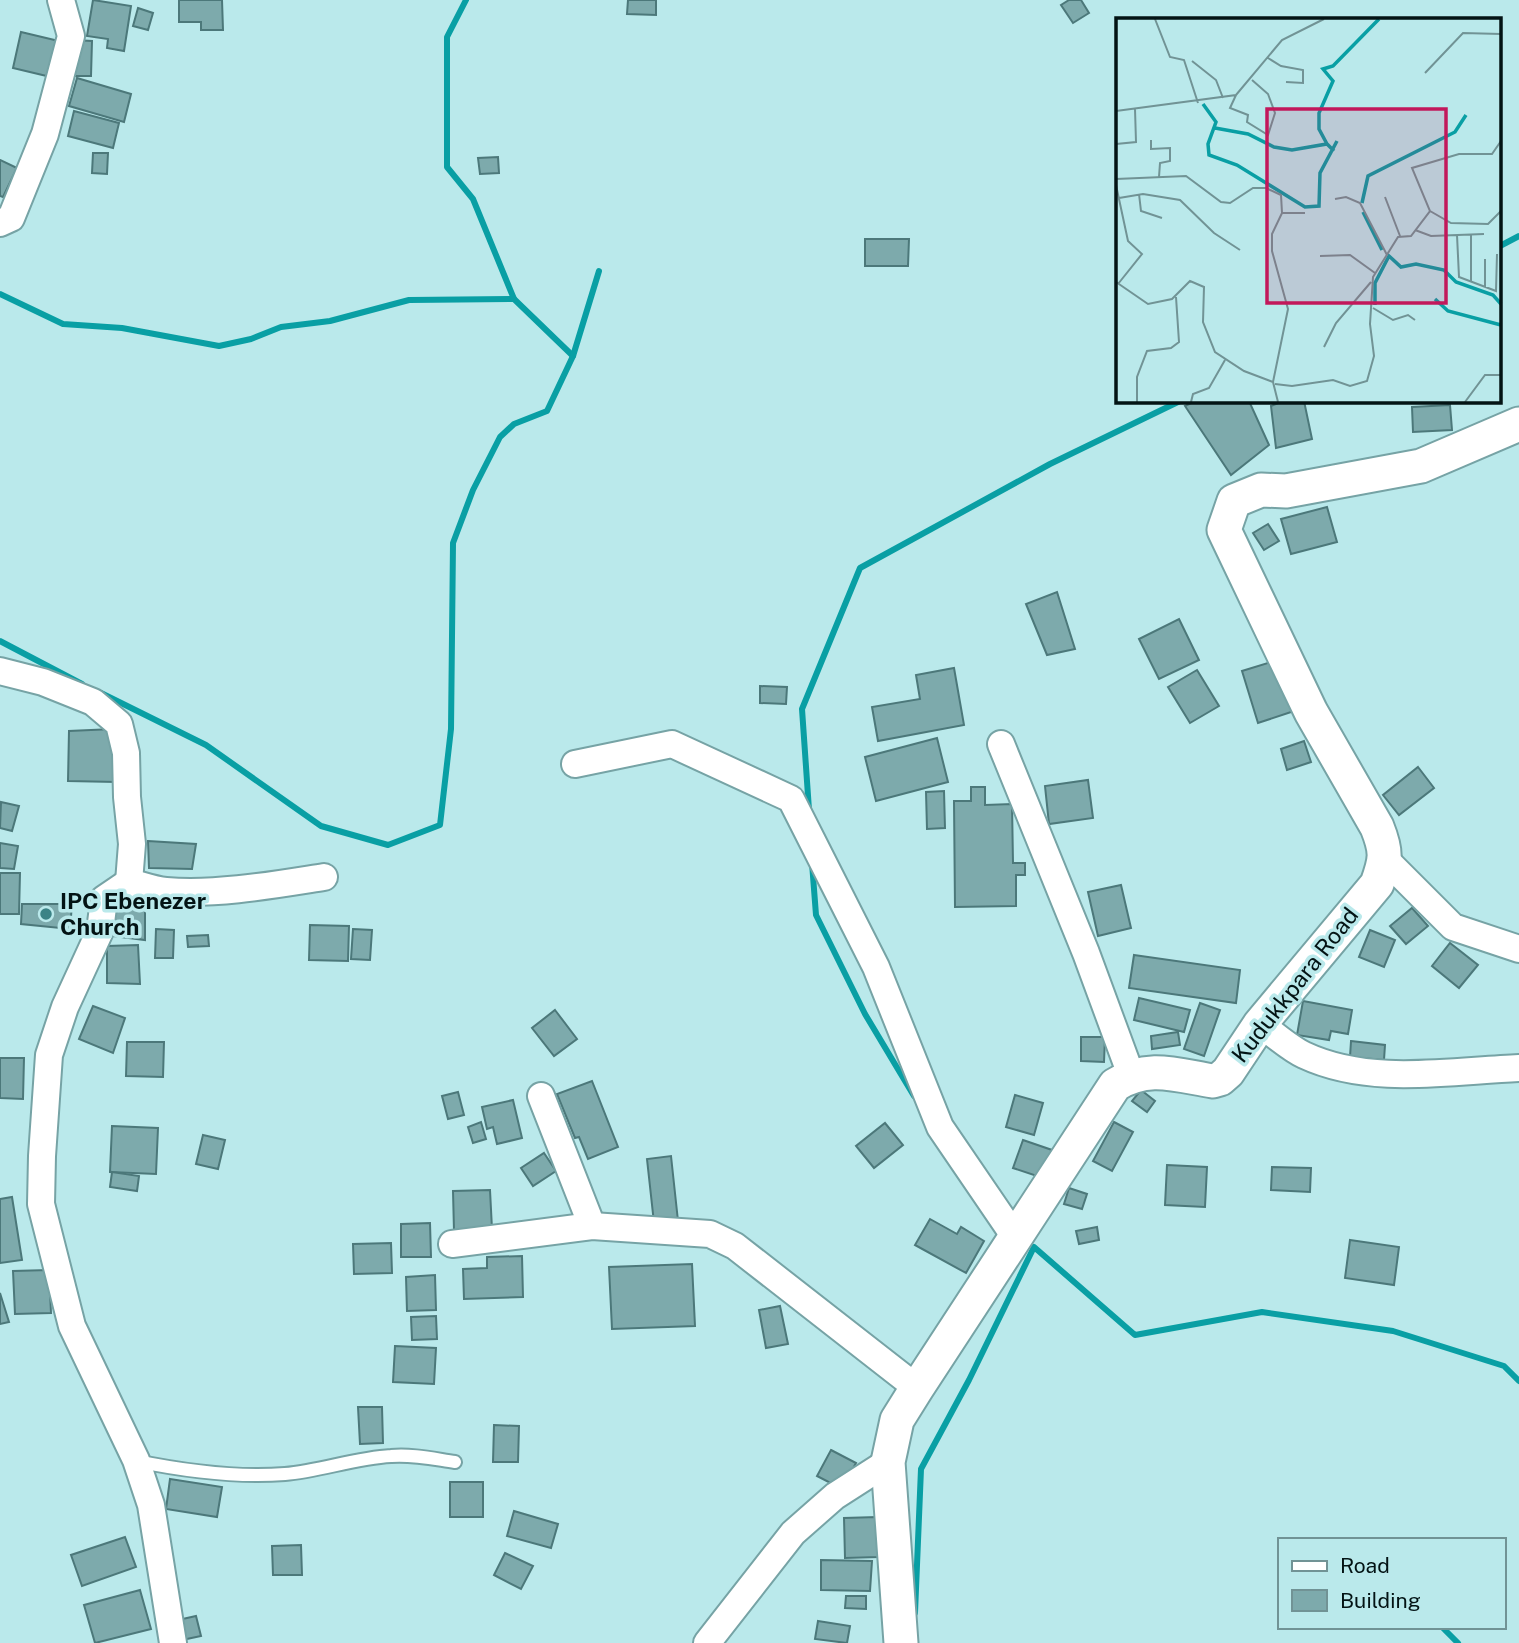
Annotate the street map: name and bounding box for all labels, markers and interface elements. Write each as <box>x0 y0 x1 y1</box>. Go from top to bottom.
inset map <box>1116 18 1502 402</box>
place label: IPC Ebenezer Church <box>60 887 206 940</box>
street label: Kudukkpara Road <box>1226 902 1363 1067</box>
marker: IPC Ebenezer Church <box>38 906 54 922</box>
legend <box>1278 1538 1505 1629</box>
text: Road <box>1340 1553 1390 1578</box>
text: Building <box>1340 1588 1421 1613</box>

